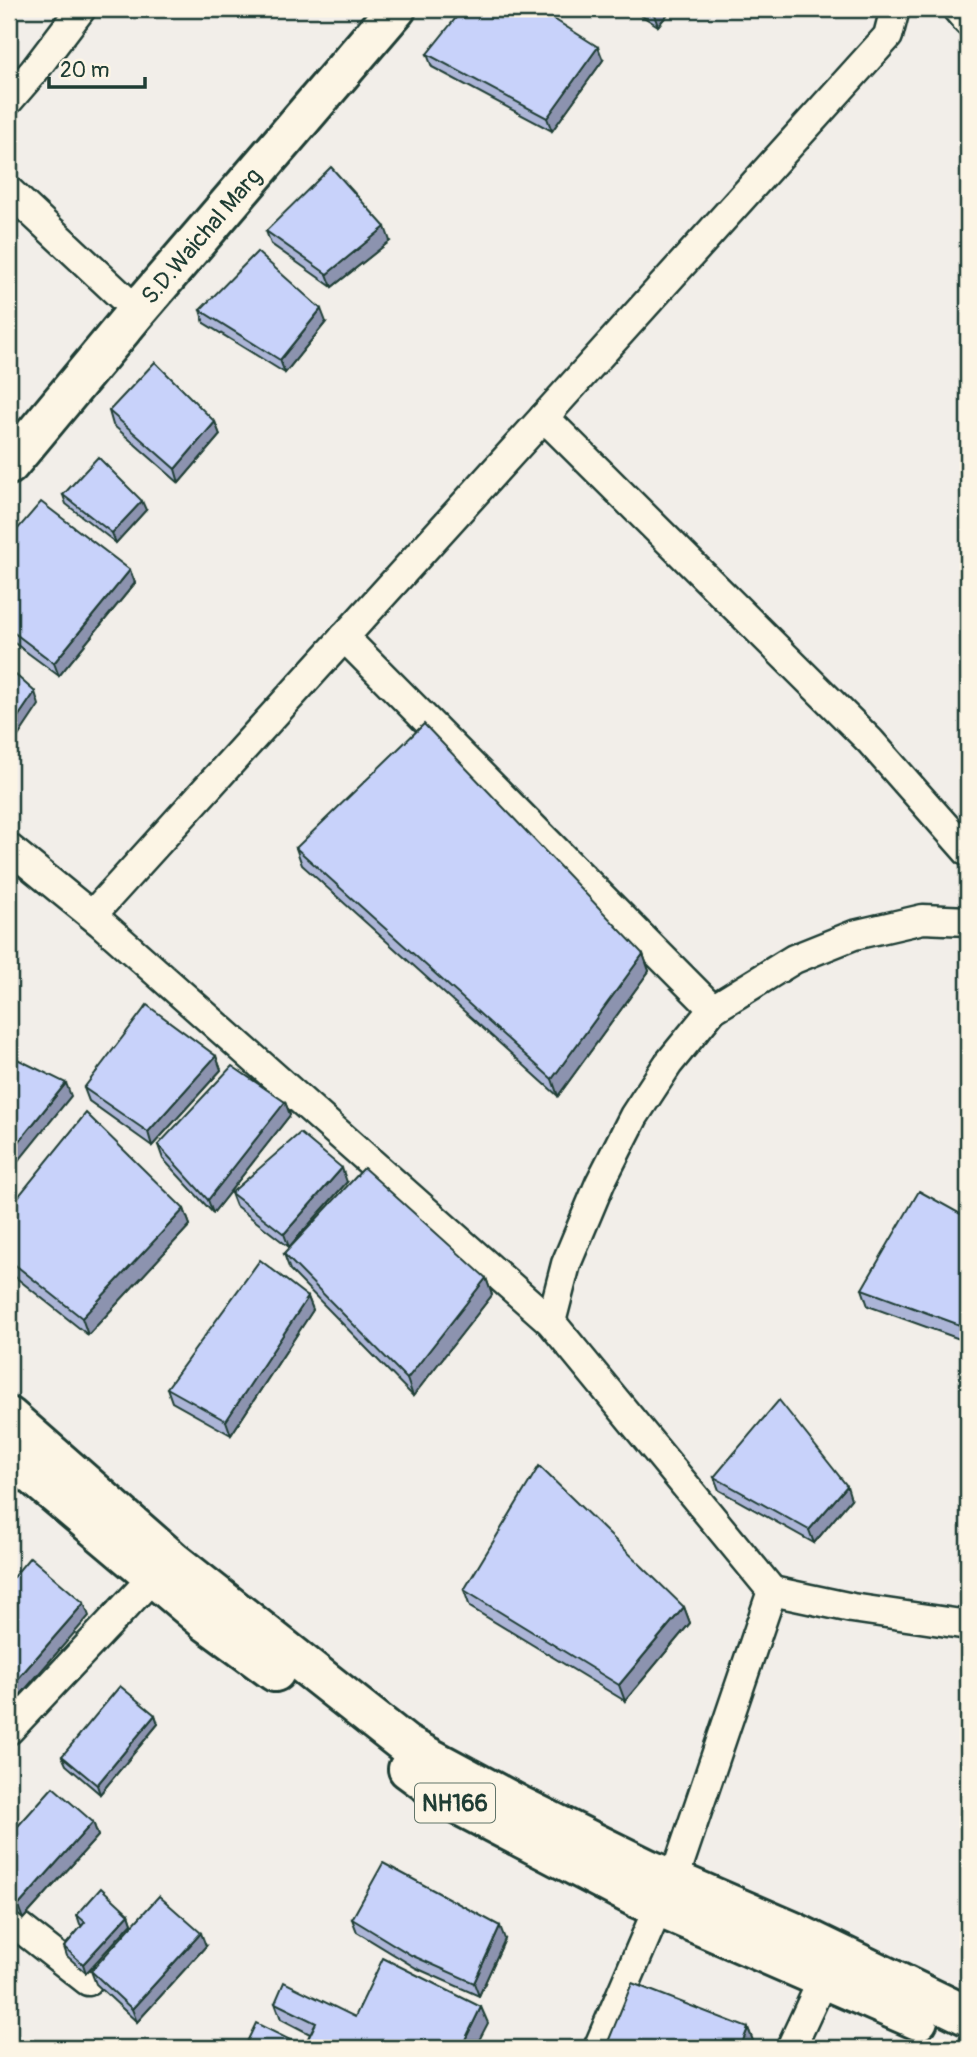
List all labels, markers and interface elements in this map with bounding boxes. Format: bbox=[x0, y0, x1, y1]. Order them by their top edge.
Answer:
scale bar bbox=[49, 46, 145, 90]
text: 20 m bbox=[60, 57, 109, 84]
street label: S.D.Waichal Marg bbox=[135, 162, 268, 310]
road number: NH166 bbox=[415, 1784, 495, 1822]

